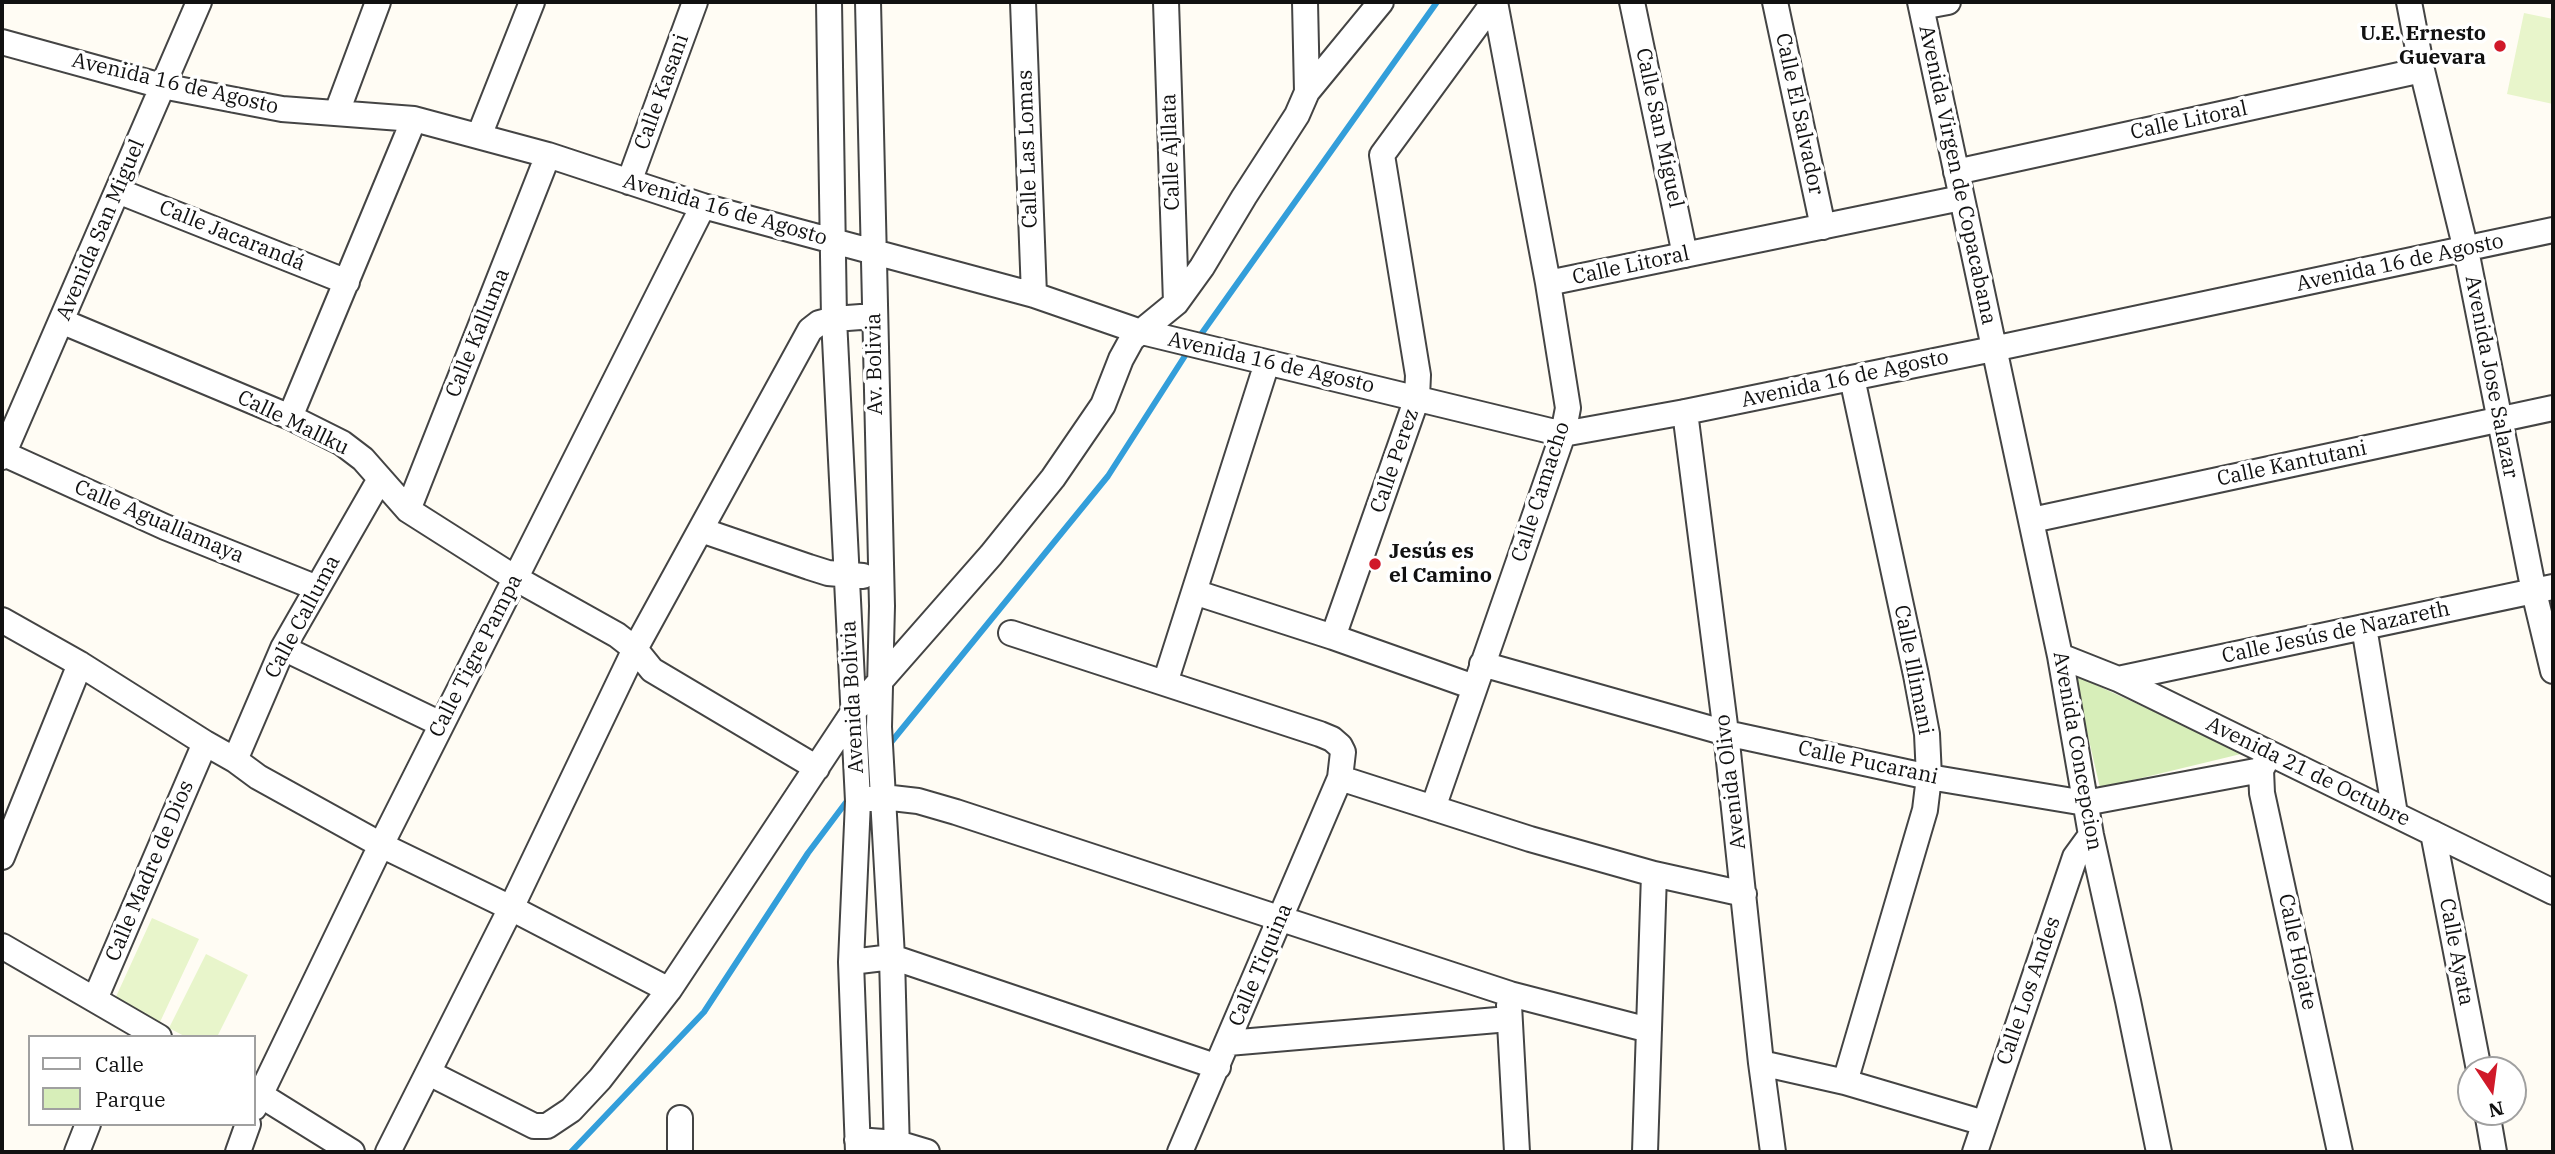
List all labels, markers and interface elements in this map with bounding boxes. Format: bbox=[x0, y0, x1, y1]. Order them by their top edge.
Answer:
place label: U.E. Ernesto Guevara bbox=[2360, 21, 2486, 71]
street label: Avenida Virgen de Copacabana bbox=[1913, 23, 2001, 327]
street label: Calle Kasani bbox=[629, 31, 695, 153]
street label: Calle El Salvador bbox=[1770, 31, 1828, 197]
marker: U.E. Ernesto Guevara bbox=[2492, 38, 2508, 54]
street label: Calle San Miguel bbox=[1630, 46, 1688, 210]
street label: Avenida 16 de Agosto bbox=[69, 48, 281, 120]
street label: Calle Las Lomas bbox=[1013, 69, 1043, 229]
street label: Calle Ajllata bbox=[1156, 93, 1186, 211]
street label: Calle Litoral bbox=[2128, 96, 2250, 146]
street label: Avenida San Miguel bbox=[51, 136, 151, 324]
street label: Avenida 16 de Agosto bbox=[620, 169, 830, 251]
street label: Calle Jacarandá bbox=[155, 195, 309, 277]
street label: Avenida 16 de Agosto bbox=[2294, 229, 2506, 297]
street label: Calle Litoral bbox=[1570, 241, 1692, 291]
street label: Calle Kalluma bbox=[441, 265, 515, 401]
street label: Avenida Jose Salazar bbox=[2459, 274, 2523, 480]
street label: Av. Bolivia bbox=[862, 313, 888, 415]
street label: Avenida 16 de Agosto bbox=[1165, 327, 1377, 399]
street label: Avenida 16 de Agosto bbox=[1739, 345, 1951, 413]
street label: Calle Mallku bbox=[233, 385, 353, 461]
street label: Calle Perez bbox=[1365, 406, 1425, 516]
street label: Calle Camacho bbox=[1506, 419, 1576, 565]
street label: Calle Kantutani bbox=[2215, 436, 2369, 492]
street label: Calle Aguallamaya bbox=[70, 475, 248, 569]
place label: Jesús es el Camino bbox=[1389, 539, 1492, 589]
street label: Calle Calluma bbox=[260, 551, 346, 683]
marker: Jesús es el Camino bbox=[1367, 556, 1383, 572]
street label: Calle Tigre Pampa bbox=[424, 570, 528, 742]
street label: Calle Jesús de Nazareth bbox=[2220, 597, 2452, 669]
street label: Calle Illimani bbox=[1888, 603, 1938, 737]
street label: Avenida Bolivia bbox=[836, 620, 870, 774]
street label: Avenida Concepcion bbox=[2047, 650, 2107, 852]
street label: Avenida 21 de Octubre bbox=[2202, 712, 2414, 832]
street label: Avenida Olivo bbox=[1710, 713, 1752, 851]
street label: Calle Pucarani bbox=[1796, 736, 1940, 790]
street label: Calle Madre de Dios bbox=[100, 777, 200, 965]
street label: Calle Hojate bbox=[2272, 892, 2322, 1012]
street label: Calle Ayata bbox=[2433, 896, 2479, 1008]
street label: Calle Tiquina bbox=[1224, 900, 1298, 1030]
street label: Calle Los Andes bbox=[1992, 914, 2066, 1068]
legend bbox=[28, 1035, 256, 1126]
text: Calle bbox=[95, 1050, 144, 1078]
north arrow bbox=[2457, 1056, 2527, 1126]
text: Parque bbox=[95, 1085, 165, 1113]
text: N bbox=[2486, 1096, 2506, 1123]

